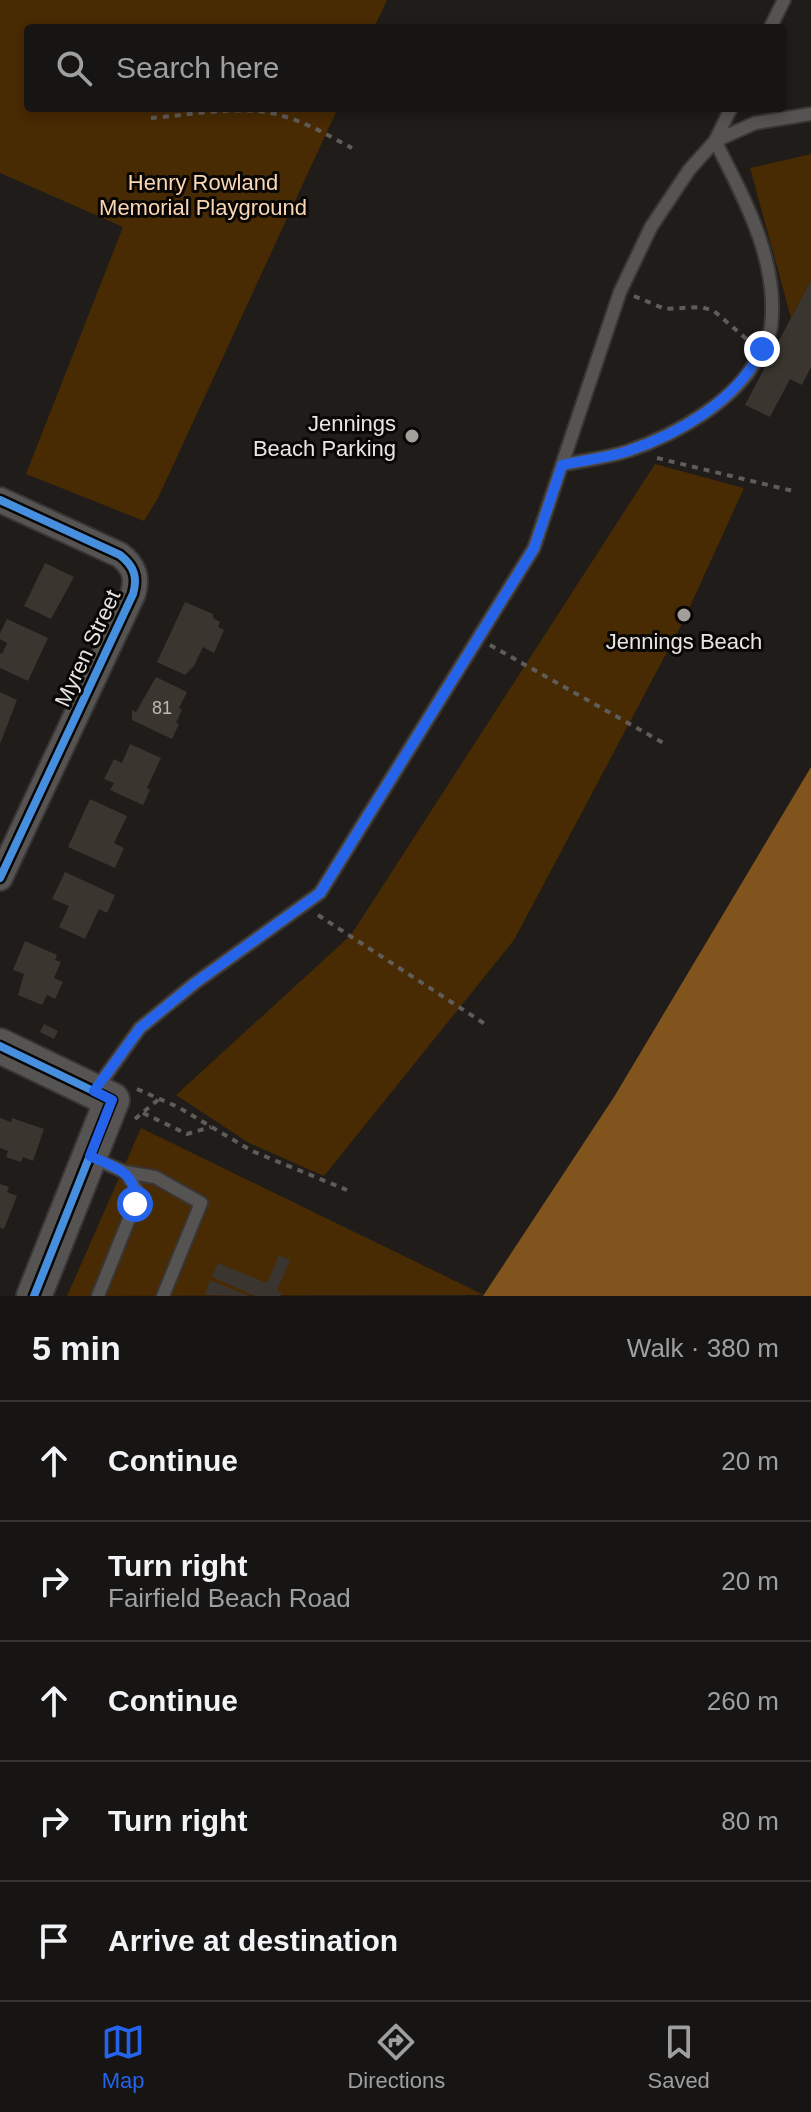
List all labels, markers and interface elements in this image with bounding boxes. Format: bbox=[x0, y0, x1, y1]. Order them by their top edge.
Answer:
search box bbox=[24, 24, 787, 112]
icon: search bbox=[52, 46, 96, 90]
text: Search here bbox=[116, 51, 279, 84]
park label: Henry Rowland Memorial Playground bbox=[99, 170, 307, 220]
route end bbox=[744, 331, 780, 367]
place label: Jennings Beach Parking bbox=[253, 411, 396, 461]
marker: Jennings Beach Parking bbox=[403, 427, 421, 445]
street label: Myren Street bbox=[50, 586, 125, 711]
marker: Jennings Beach bbox=[675, 606, 693, 624]
place label: Jennings Beach bbox=[606, 629, 762, 654]
house number: 81 bbox=[152, 698, 172, 718]
route start bbox=[117, 1186, 153, 1222]
text: 5 min bbox=[32, 1329, 121, 1367]
text: Walk · 380 m bbox=[627, 1333, 779, 1363]
icon: ahead bbox=[32, 1439, 76, 1483]
text: Continue bbox=[108, 1444, 238, 1477]
text: 20 m bbox=[721, 1446, 779, 1476]
text: Turn right bbox=[108, 1549, 247, 1582]
icon: right bbox=[32, 1559, 76, 1603]
text: 20 m bbox=[721, 1566, 779, 1596]
text: Fairfield Beach Road bbox=[108, 1583, 351, 1613]
icon: ahead bbox=[32, 1679, 76, 1723]
text: Continue bbox=[108, 1684, 238, 1717]
text: 260 m bbox=[707, 1686, 779, 1716]
icon: right bbox=[32, 1799, 76, 1843]
text: Turn right bbox=[108, 1804, 247, 1837]
text: 80 m bbox=[721, 1806, 779, 1836]
icon: arrive bbox=[32, 1919, 76, 1963]
text: Arrive at destination bbox=[108, 1924, 398, 1957]
tab: Map bbox=[101, 2020, 145, 2094]
tab: Directions bbox=[347, 2020, 445, 2094]
tab: Saved bbox=[647, 2020, 710, 2094]

